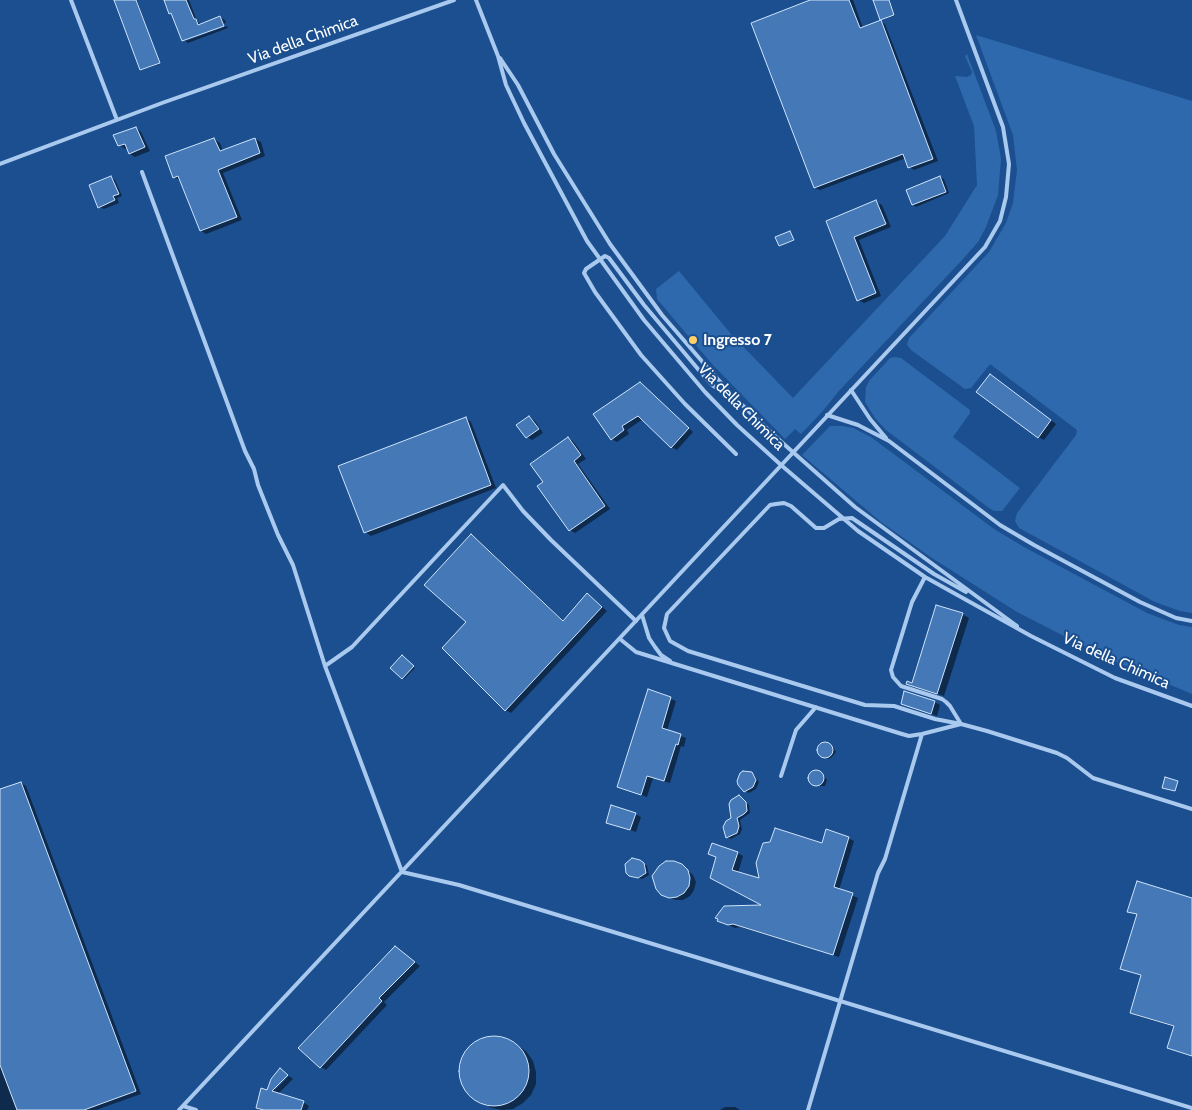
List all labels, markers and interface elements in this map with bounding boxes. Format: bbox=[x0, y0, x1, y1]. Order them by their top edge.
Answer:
street label: Via della Chimica bbox=[246, 11, 360, 69]
place label: Ingresso 7 bbox=[703, 330, 772, 350]
marker: Ingresso 7 bbox=[687, 334, 699, 346]
street label: Via della Chimica bbox=[693, 359, 789, 455]
street label: Via della Chimica bbox=[1059, 629, 1173, 693]

